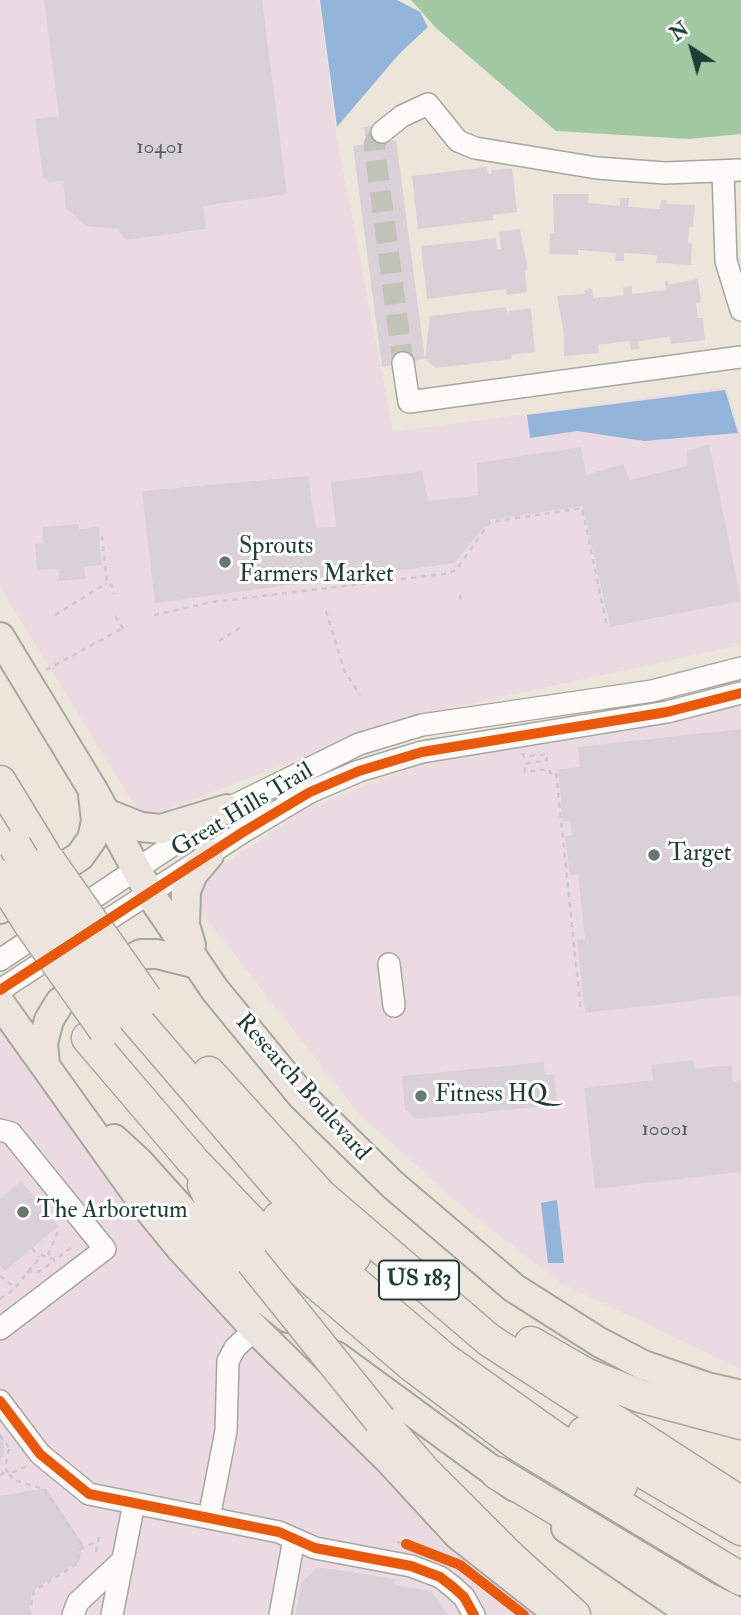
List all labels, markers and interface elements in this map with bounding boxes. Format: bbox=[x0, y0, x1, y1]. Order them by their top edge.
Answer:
north arrow bbox=[657, 14, 727, 84]
text: N bbox=[666, 17, 694, 47]
house number: 10401 bbox=[136, 135, 184, 161]
place label: Sprouts Farmers Market bbox=[239, 534, 394, 590]
marker: Sprouts Farmers Market bbox=[217, 554, 233, 570]
street label: Great Hills Trail bbox=[167, 757, 319, 865]
place label: Target bbox=[668, 841, 731, 869]
marker: Target bbox=[646, 847, 662, 863]
street label: Research Boulevard bbox=[228, 1009, 376, 1167]
place label: Fitness HQ bbox=[435, 1082, 548, 1110]
marker: Fitness HQ bbox=[413, 1088, 429, 1104]
house number: 10001 bbox=[641, 1117, 689, 1143]
place label: The Arboretum bbox=[37, 1198, 188, 1226]
marker: The Arboretum bbox=[15, 1204, 31, 1220]
road number: US 183 bbox=[379, 1260, 459, 1300]

